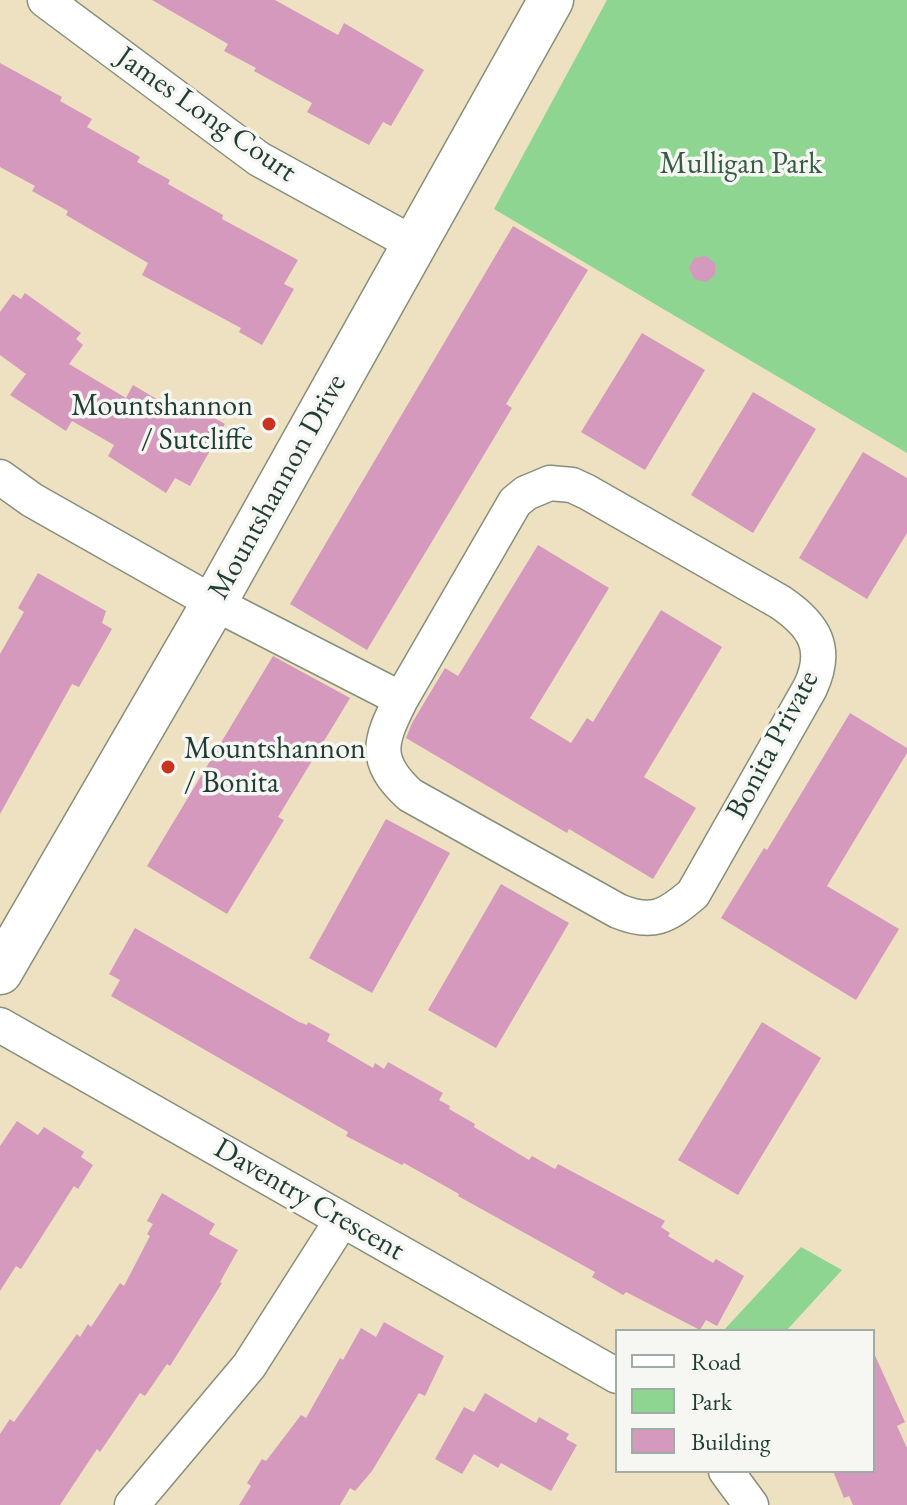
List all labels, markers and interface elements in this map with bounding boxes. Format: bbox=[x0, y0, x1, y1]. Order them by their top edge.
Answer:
street label: James Long Court bbox=[109, 40, 303, 190]
park label: Mulligan Park bbox=[660, 147, 822, 183]
street label: Mountshannon Drive bbox=[201, 368, 355, 606]
place label: Mountshannon / Sutcliffe bbox=[71, 389, 253, 460]
marker: Mountshannon / Sutcliffe bbox=[260, 415, 278, 433]
street label: Bonita Private bbox=[719, 665, 827, 825]
place label: Mountshannon / Bonita bbox=[184, 732, 366, 802]
marker: Mountshannon / Bonita bbox=[159, 758, 177, 776]
street label: Daventry Crescent bbox=[207, 1131, 411, 1269]
legend bbox=[615, 1329, 875, 1473]
text: Road bbox=[691, 1346, 741, 1377]
text: Park bbox=[691, 1386, 732, 1417]
text: Building bbox=[691, 1426, 771, 1457]

